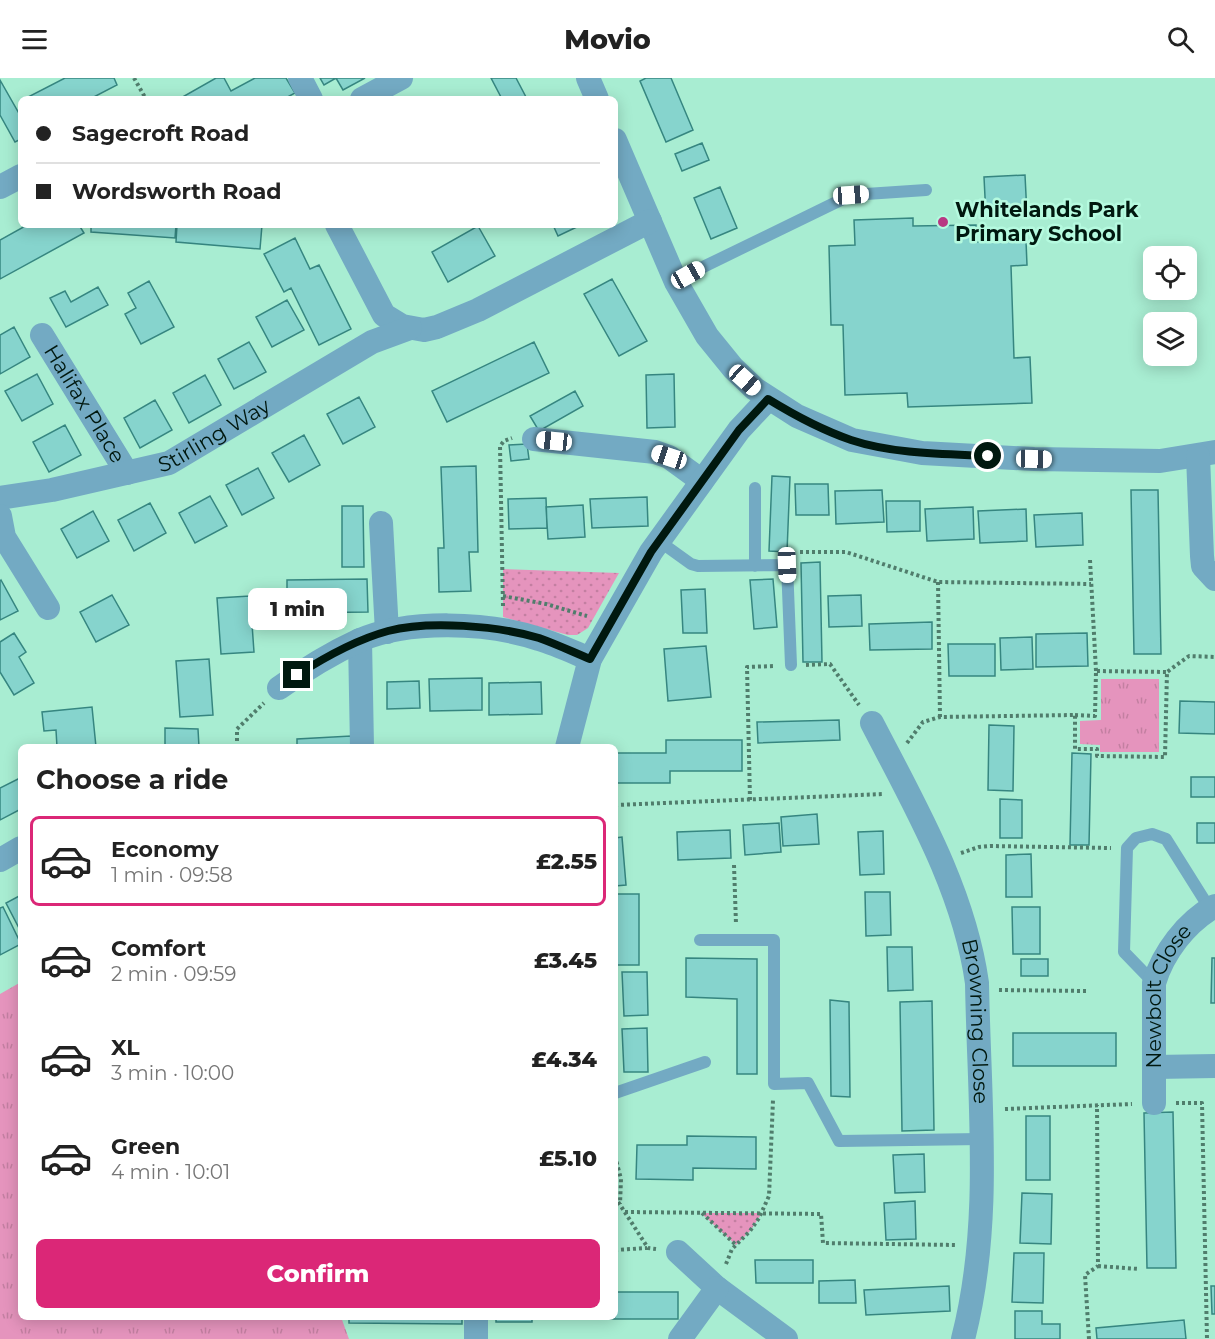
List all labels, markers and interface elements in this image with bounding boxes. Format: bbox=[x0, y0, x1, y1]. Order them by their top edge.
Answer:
icon: menu bbox=[18, 23, 51, 56]
text: Movio bbox=[564, 23, 651, 56]
icon: search bbox=[1164, 23, 1197, 56]
text: Sagecroft Road bbox=[72, 120, 249, 147]
text: Wordsworth Road bbox=[72, 178, 282, 205]
car bbox=[832, 185, 870, 205]
place label: Whitelands Park Primary School bbox=[955, 197, 1139, 246]
marker: Whitelands Park Primary School bbox=[936, 215, 950, 229]
map controls bbox=[1143, 246, 1197, 366]
button: locate bbox=[1143, 246, 1197, 300]
car bbox=[668, 258, 708, 292]
button: layers bbox=[1143, 312, 1197, 366]
street label: Halifax Place bbox=[39, 340, 131, 467]
car bbox=[726, 361, 764, 399]
street label: Stirling Way bbox=[155, 392, 275, 477]
car bbox=[535, 430, 573, 452]
route start bbox=[974, 442, 1001, 469]
car bbox=[649, 443, 689, 471]
car bbox=[1016, 450, 1052, 468]
car bbox=[777, 547, 797, 583]
callout: 1 min bbox=[248, 588, 346, 630]
text: 1 min bbox=[270, 597, 325, 621]
route end bbox=[283, 661, 310, 688]
text: Choose a ride bbox=[36, 763, 228, 796]
icon: car bbox=[39, 834, 93, 888]
text: Economy bbox=[111, 836, 219, 863]
text: £2.55 bbox=[536, 848, 597, 875]
text: 1 min · 09:58 bbox=[111, 863, 233, 887]
street label: Newbolt Close bbox=[1141, 918, 1196, 1069]
icon: car bbox=[39, 933, 93, 987]
text: Comfort bbox=[111, 935, 206, 962]
street label: Browning Close bbox=[957, 936, 994, 1104]
text: £3.45 bbox=[534, 947, 597, 974]
text: 2 min · 09:59 bbox=[111, 962, 236, 986]
icon: car bbox=[39, 1032, 93, 1086]
text: XL bbox=[111, 1034, 140, 1061]
text: £4.34 bbox=[532, 1046, 597, 1073]
text: 3 min · 10:00 bbox=[111, 1061, 234, 1085]
icon: car bbox=[39, 1131, 93, 1185]
text: Green bbox=[111, 1133, 180, 1160]
text: £5.10 bbox=[539, 1145, 597, 1172]
text: 4 min · 10:01 bbox=[111, 1160, 230, 1184]
button: Confirm bbox=[36, 1239, 600, 1308]

